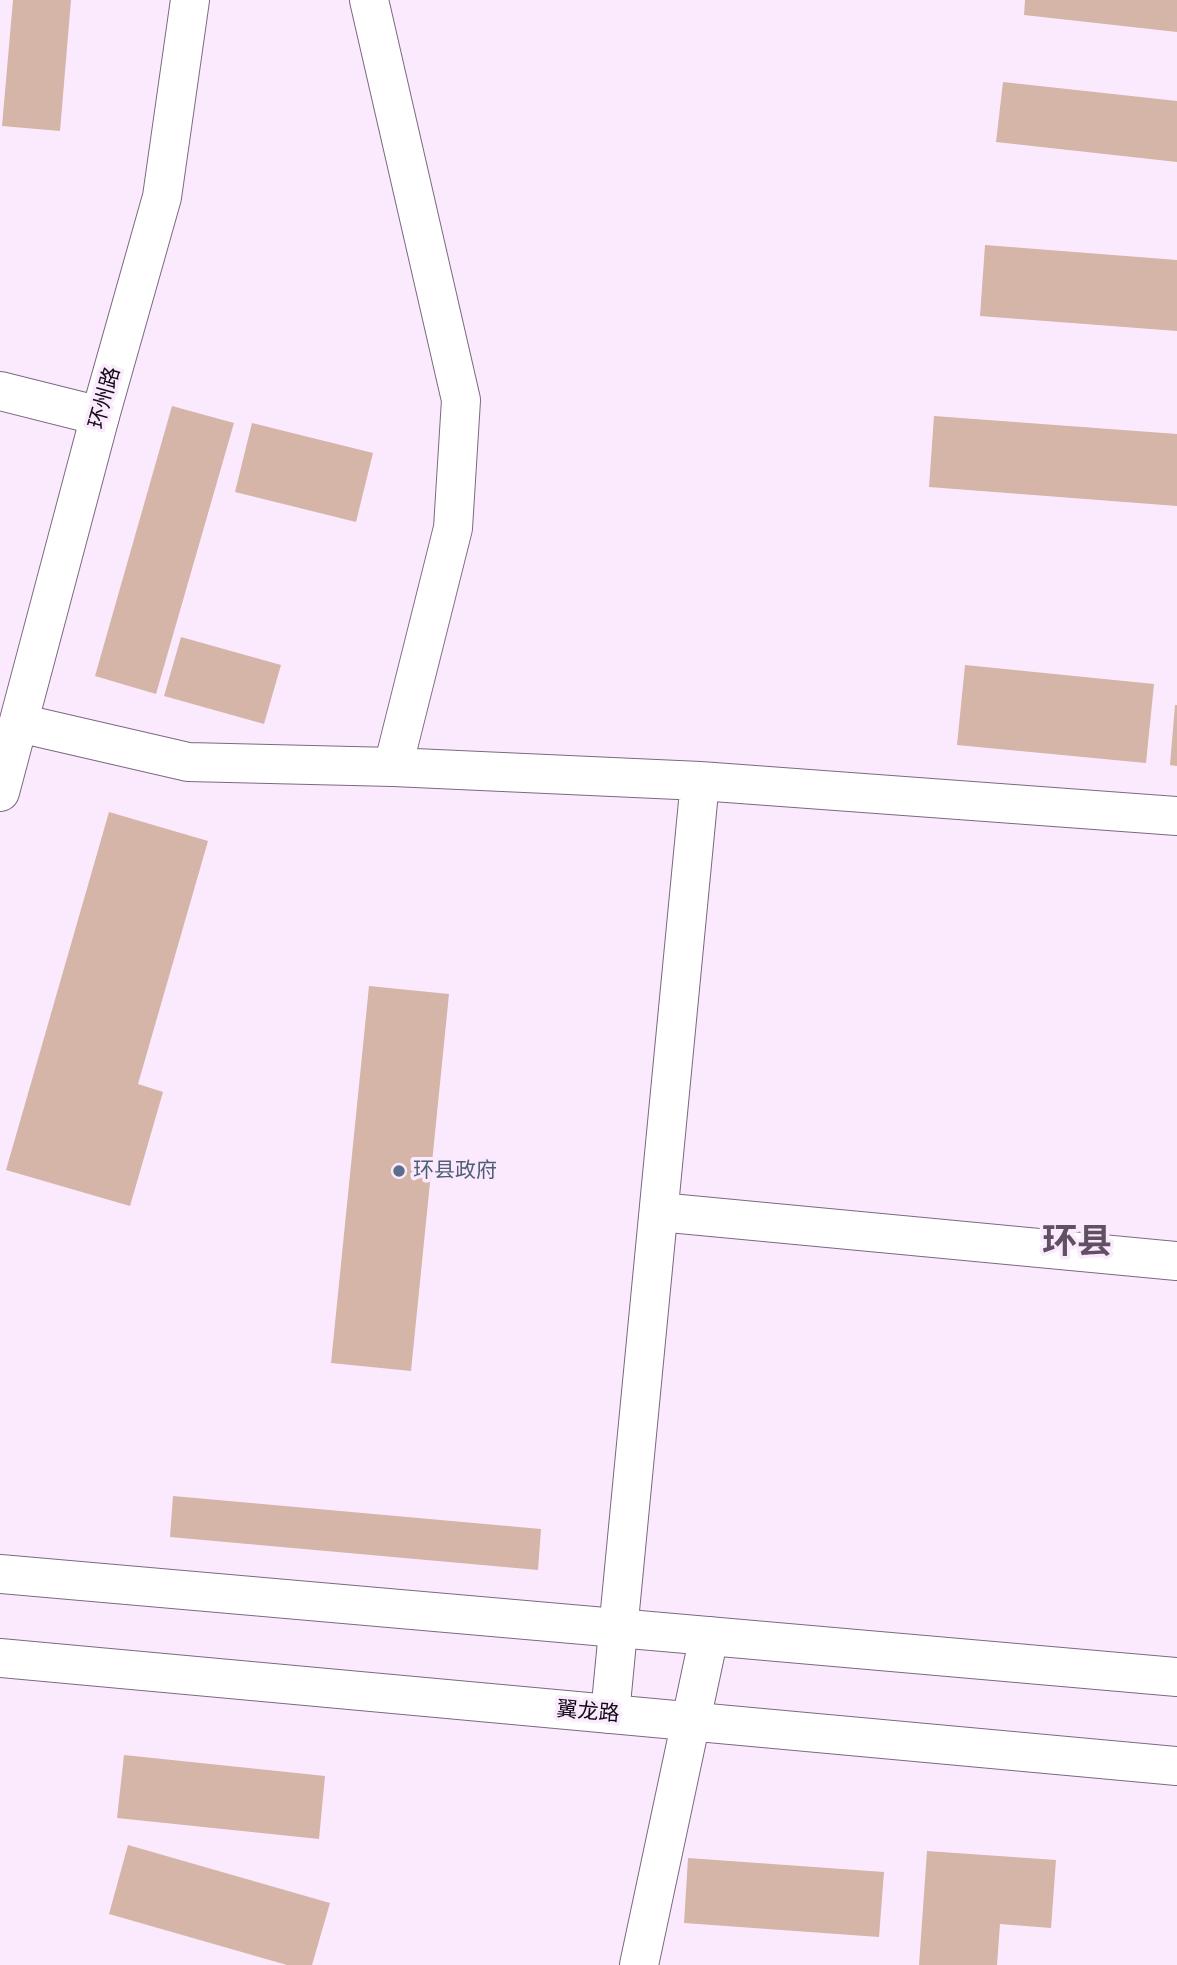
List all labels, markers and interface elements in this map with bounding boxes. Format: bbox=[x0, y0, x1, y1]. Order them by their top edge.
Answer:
street label: 环州路 bbox=[84, 364, 126, 432]
place label: 环县政府 bbox=[413, 1158, 497, 1184]
marker: 环县政府 bbox=[391, 1163, 407, 1179]
district label: 环县 bbox=[1042, 1222, 1112, 1264]
street label: 翼龙路 bbox=[556, 1697, 620, 1727]

